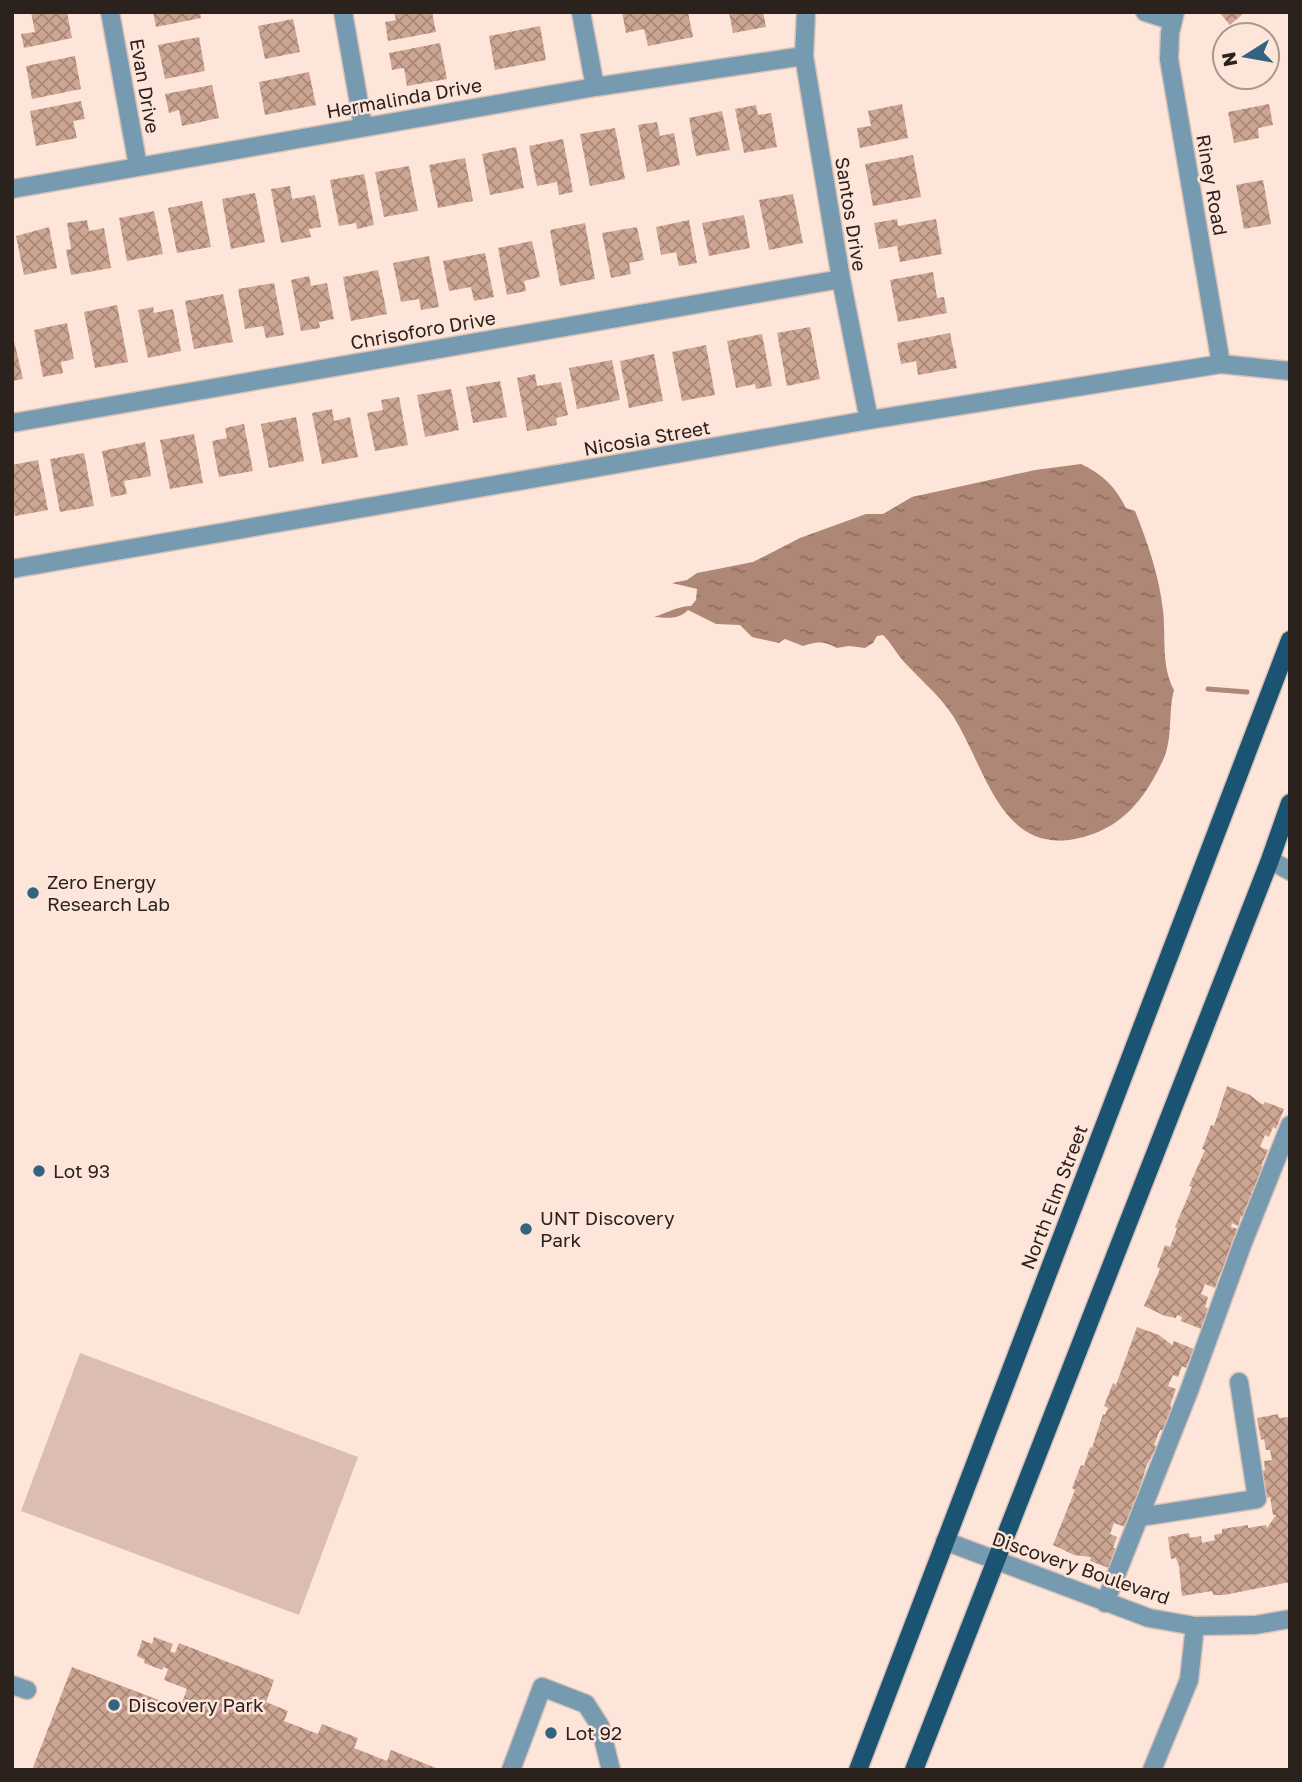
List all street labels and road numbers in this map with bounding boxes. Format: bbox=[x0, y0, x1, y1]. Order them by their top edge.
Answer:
street label: Evan Drive bbox=[126, 37, 165, 135]
street label: Hermalinda Drive bbox=[324, 73, 483, 123]
street label: Riney Road bbox=[1192, 133, 1233, 237]
street label: Santos Drive bbox=[831, 155, 872, 273]
street label: Chrisoforo Drive bbox=[349, 305, 497, 354]
street label: Nicosia Street bbox=[582, 415, 712, 460]
street label: North Elm Street bbox=[1015, 1121, 1092, 1272]
street label: Discovery Boulevard bbox=[989, 1526, 1173, 1609]

